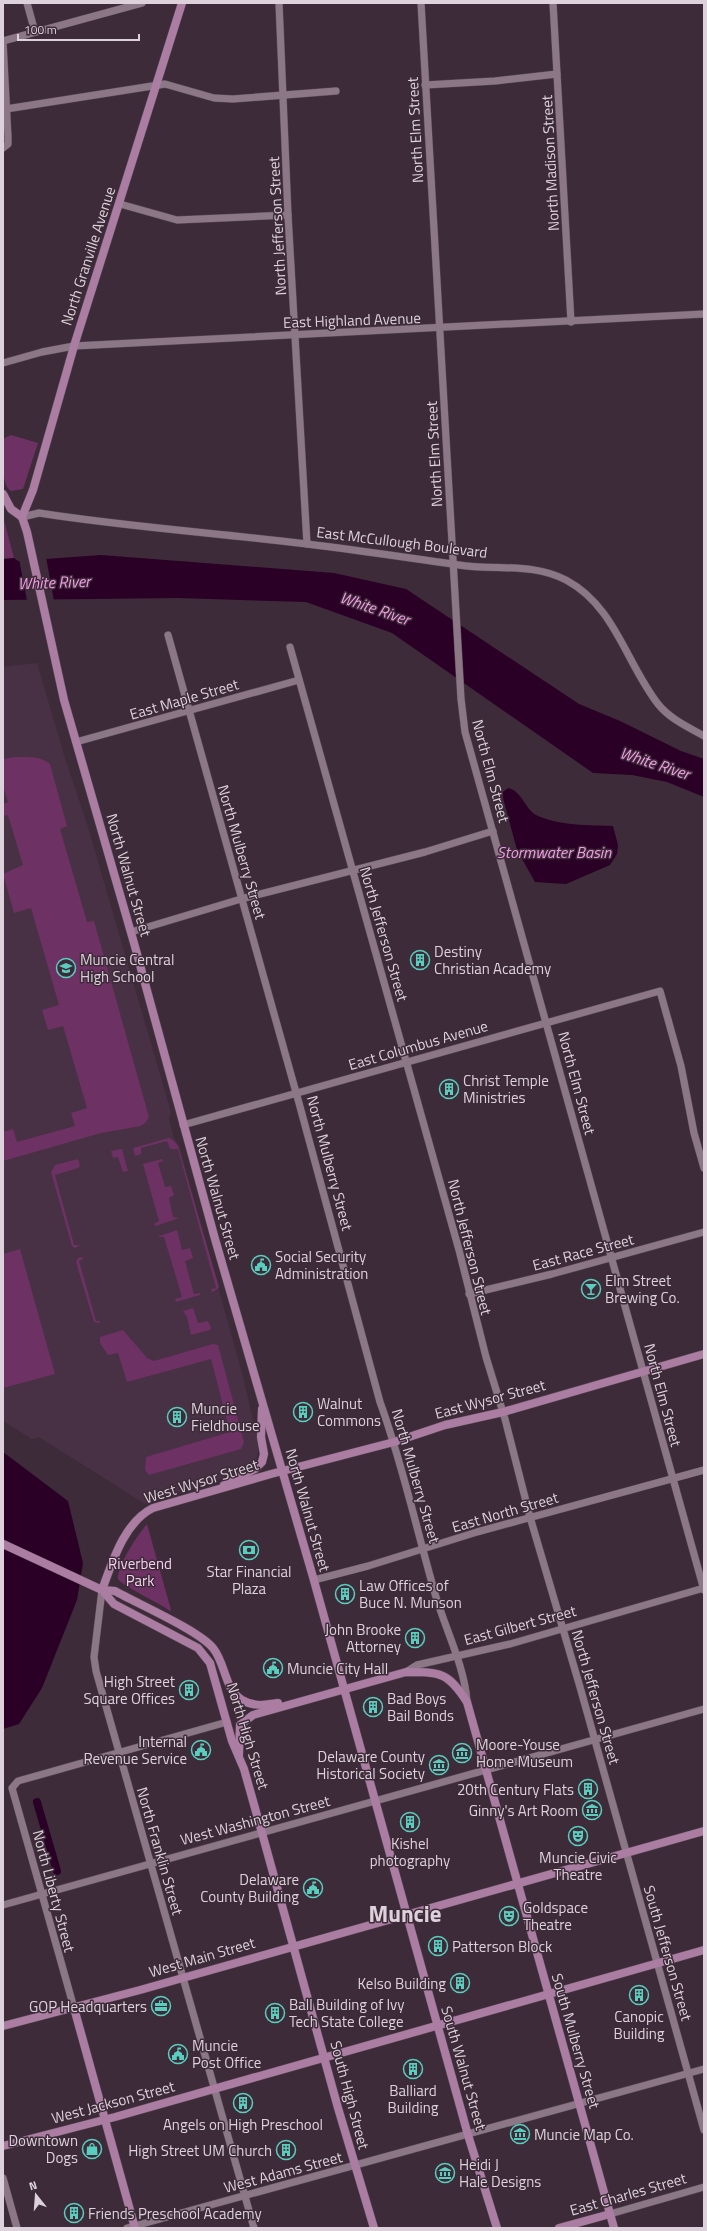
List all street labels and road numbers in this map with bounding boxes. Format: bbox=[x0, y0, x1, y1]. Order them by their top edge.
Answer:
street label: North Elm Street bbox=[401, 76, 429, 184]
street label: North Madison Street bbox=[535, 94, 565, 232]
street label: North Jefferson Street bbox=[262, 155, 292, 296]
street label: North Granville Avenue bbox=[55, 184, 121, 328]
street label: East Highland Avenue bbox=[283, 306, 421, 334]
street label: North Elm Street bbox=[420, 400, 448, 508]
street label: East McCullough Boulevard bbox=[315, 520, 489, 564]
street label: East Maple Street bbox=[127, 672, 242, 726]
street label: North Elm Street bbox=[466, 717, 516, 826]
street label: North Mulberry Street bbox=[212, 782, 272, 923]
street label: North Walnut Street bbox=[100, 811, 158, 940]
street label: North Jefferson Street bbox=[354, 864, 414, 1005]
street label: East Columbus Avenue bbox=[345, 1014, 491, 1076]
street label: North Elm Street bbox=[552, 1029, 602, 1138]
street label: North Mulberry Street bbox=[301, 1093, 359, 1234]
street label: North Walnut Street bbox=[189, 1134, 247, 1263]
street label: North Jefferson Street bbox=[442, 1177, 498, 1318]
street label: East Race Street bbox=[530, 1227, 637, 1277]
street label: North Elm Street bbox=[638, 1341, 688, 1450]
street label: East Wysor Street bbox=[432, 1373, 549, 1425]
street label: North Mulberry Street bbox=[386, 1406, 446, 1547]
street label: North Walnut Street bbox=[279, 1446, 337, 1575]
street label: West Wysor Street bbox=[141, 1452, 262, 1509]
street label: East North Street bbox=[449, 1486, 562, 1538]
street label: East Gilbert Street bbox=[461, 1599, 579, 1651]
street label: North Jefferson Street bbox=[566, 1627, 626, 1768]
street label: North High Street bbox=[221, 1680, 275, 1793]
street label: North Franklin Street bbox=[131, 1784, 189, 1918]
street label: West Washington Street bbox=[178, 1789, 333, 1851]
street label: North Liberty Street bbox=[27, 1827, 82, 1955]
street label: South Jefferson Street bbox=[638, 1883, 699, 2024]
street label: West Main Street bbox=[146, 1931, 259, 1983]
street label: South Mulberry Street bbox=[546, 1971, 607, 2112]
street label: South Walnut Street bbox=[435, 2003, 493, 2133]
street label: South High Street bbox=[324, 2038, 376, 2153]
street label: West Jackson Street bbox=[49, 2074, 178, 2129]
street label: West Adams Street bbox=[221, 2145, 346, 2199]
street label: East Charles Street bbox=[567, 2166, 690, 2222]

